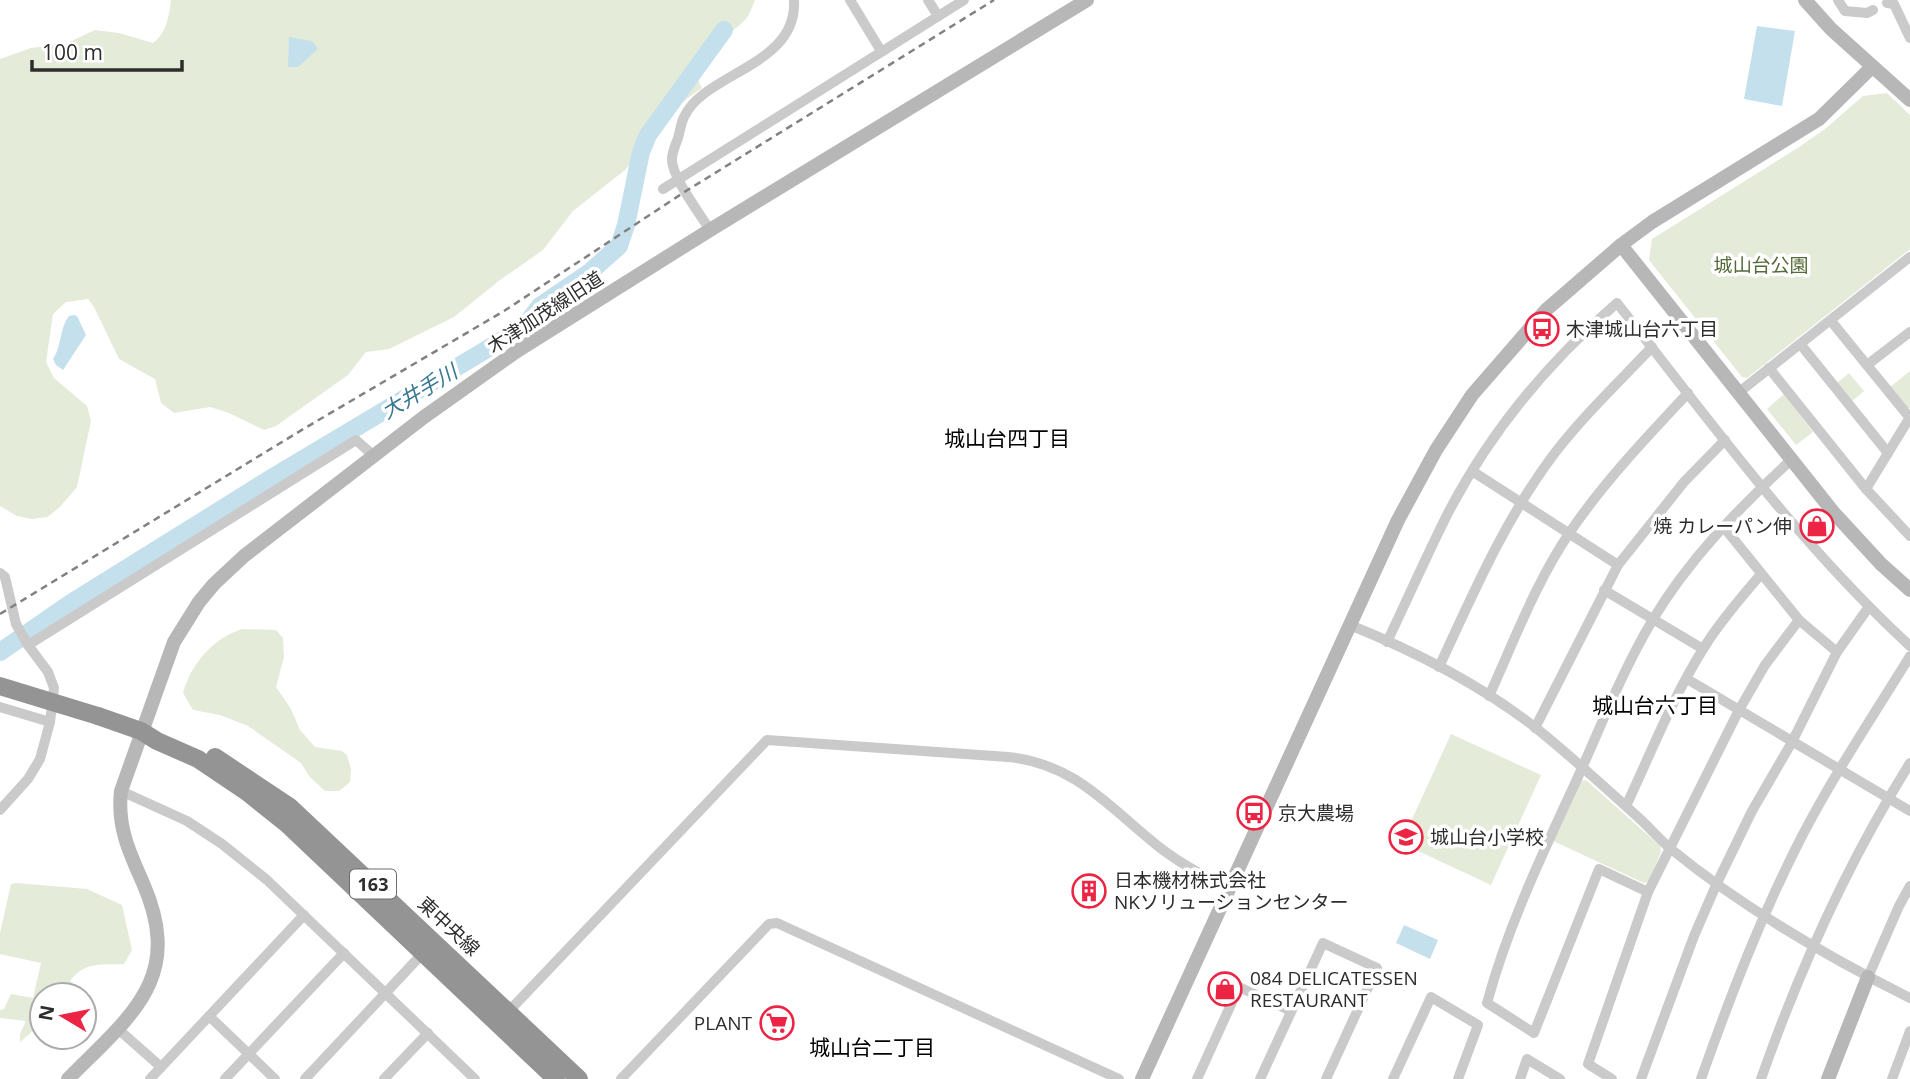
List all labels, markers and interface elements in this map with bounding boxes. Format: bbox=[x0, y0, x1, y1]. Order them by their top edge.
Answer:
scale bar bbox=[32, 28, 182, 72]
text: 100 m bbox=[42, 38, 103, 66]
park label: 城山台公園 bbox=[1713, 252, 1809, 278]
street label: 木津加茂線旧道 bbox=[482, 265, 608, 359]
bus stop icon: 木津城山台六丁目 bbox=[1523, 310, 1561, 348]
place label: 木津城山台六丁目 bbox=[1566, 316, 1718, 342]
water label: 大井手川 bbox=[376, 356, 464, 425]
district label: 城山台四丁目 bbox=[944, 424, 1070, 452]
shop icon: 焼 カレーパン伸 bbox=[1798, 507, 1836, 545]
place label: 焼 カレーパン伸 bbox=[1653, 513, 1792, 539]
district label: 城山台六丁目 bbox=[1592, 691, 1718, 719]
bus stop icon: 京大農場 bbox=[1235, 794, 1273, 832]
place label: 京大農場 bbox=[1278, 800, 1354, 826]
school or university icon: 城山台小学校 bbox=[1387, 818, 1425, 856]
place label: 城山台小学校 bbox=[1430, 824, 1544, 850]
place label: 日本機材株式会社 NKソリューションセンター bbox=[1114, 867, 1349, 915]
road number: 163 bbox=[350, 870, 396, 898]
building icon: 日本機材株式会社 NKソリューションセンター bbox=[1070, 872, 1108, 910]
street label: 東中央線 bbox=[412, 891, 486, 961]
place label: 084 DELICATESSEN RESTAURANT bbox=[1250, 965, 1418, 1013]
shop icon: 084 DELICATESSEN RESTAURANT bbox=[1206, 970, 1244, 1008]
north arrow bbox=[28, 981, 98, 1051]
text: N bbox=[32, 1003, 60, 1023]
supermarket icon: PLANT bbox=[758, 1004, 796, 1042]
place label: PLANT bbox=[694, 1010, 753, 1036]
district label: 城山台二丁目 bbox=[809, 1033, 935, 1061]

